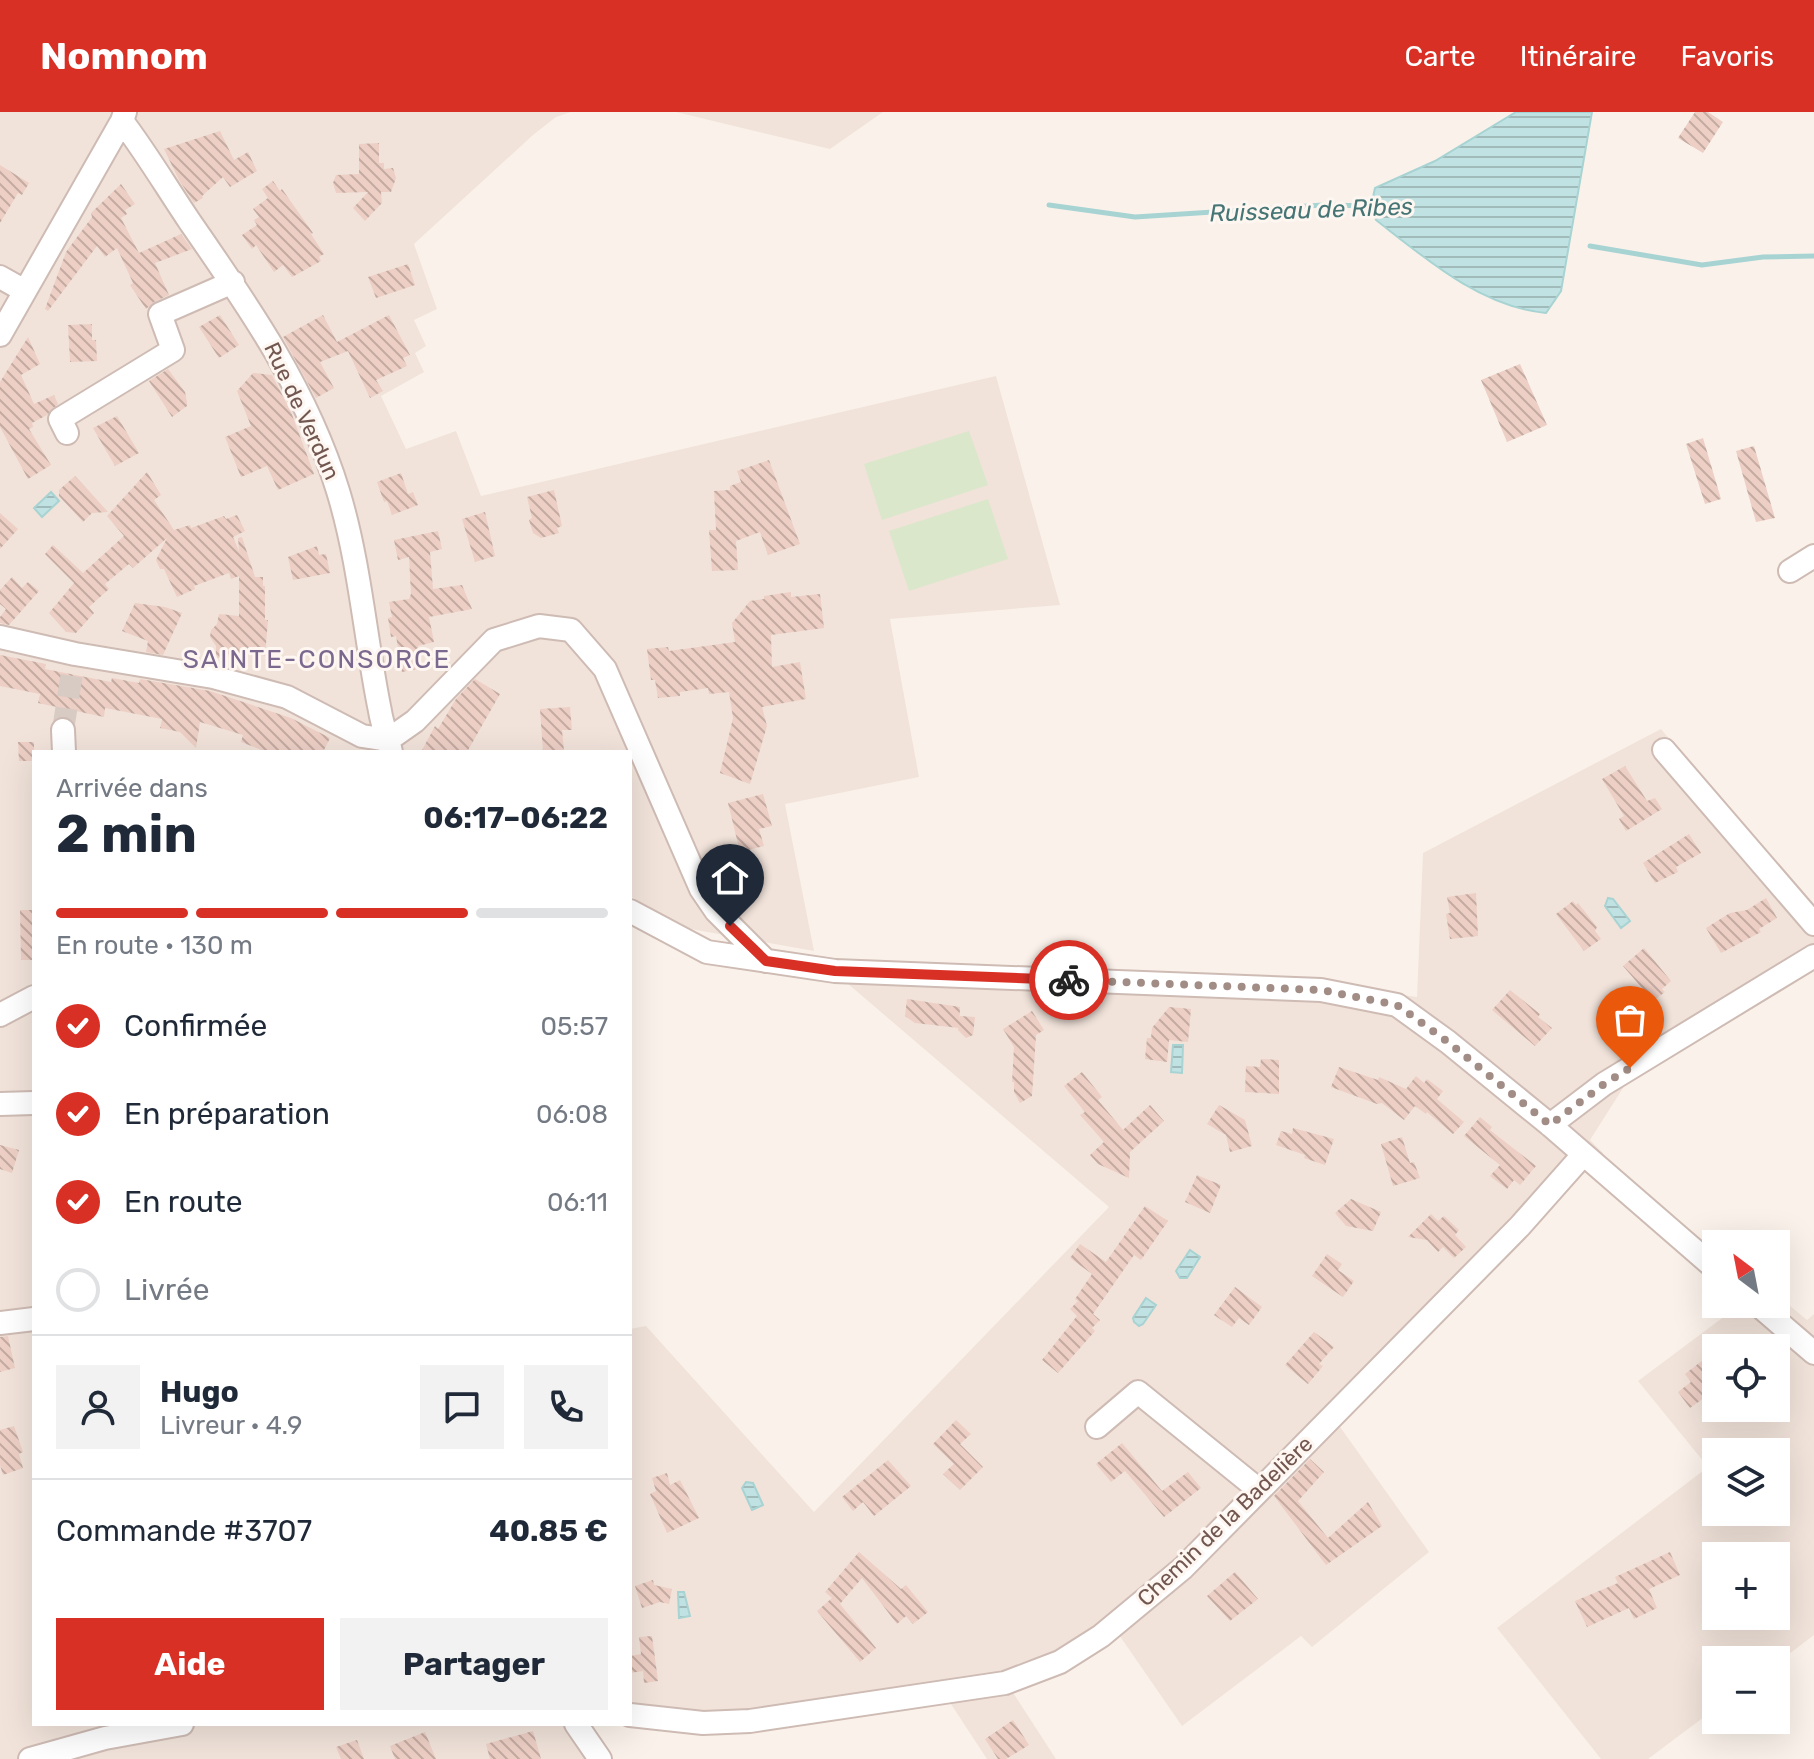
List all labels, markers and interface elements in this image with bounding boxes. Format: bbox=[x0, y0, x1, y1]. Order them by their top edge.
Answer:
text: Nomnom bbox=[40, 33, 208, 79]
text: Carte bbox=[1404, 40, 1476, 73]
text: Itinéraire bbox=[1520, 40, 1637, 73]
text: Favoris bbox=[1681, 40, 1774, 73]
water label: Ruisseau de Ribes bbox=[1209, 192, 1413, 228]
street label: Rue de Verdun bbox=[258, 338, 346, 484]
district label: SAINTE-CONSORCE bbox=[183, 644, 451, 675]
text: Arrivée dans bbox=[56, 773, 208, 804]
text: 06:17–06:22 bbox=[423, 800, 608, 836]
text: 2 min bbox=[56, 803, 197, 865]
pin bbox=[696, 844, 764, 926]
icon: home bbox=[708, 856, 752, 900]
text: En route · 130 m bbox=[56, 930, 253, 961]
courier bbox=[1029, 940, 1109, 1020]
icon: bike bbox=[1047, 958, 1091, 1002]
pin bbox=[1596, 986, 1664, 1068]
icon: bag bbox=[1608, 998, 1652, 1042]
icon: check bbox=[56, 1004, 100, 1048]
text: Confirmée bbox=[124, 1008, 267, 1044]
text: 05:57 bbox=[541, 1011, 608, 1042]
icon: check bbox=[56, 1092, 100, 1136]
text: En préparation bbox=[124, 1096, 330, 1132]
text: 06:08 bbox=[536, 1099, 608, 1130]
icon: check bbox=[56, 1180, 100, 1224]
text: En route bbox=[124, 1184, 243, 1220]
text: 06:11 bbox=[547, 1187, 608, 1218]
north arrow bbox=[1702, 1230, 1790, 1318]
map controls bbox=[1702, 1230, 1790, 1734]
text: Livrée bbox=[124, 1272, 209, 1308]
button: locate bbox=[1702, 1334, 1790, 1422]
button: person bbox=[56, 1365, 140, 1449]
button: chat bbox=[420, 1365, 504, 1449]
button: phone bbox=[524, 1365, 608, 1449]
text: Hugo bbox=[160, 1374, 239, 1410]
text: Livreur · 4.9 bbox=[160, 1410, 302, 1441]
street label: Chemin de la Badelière bbox=[1132, 1430, 1318, 1612]
button: layers bbox=[1702, 1438, 1790, 1526]
text: Commande #3707 bbox=[56, 1513, 312, 1549]
text: 40.85 € bbox=[489, 1513, 608, 1549]
button: + bbox=[1702, 1542, 1790, 1630]
button: Aide bbox=[56, 1618, 324, 1710]
button: Partager bbox=[340, 1618, 608, 1710]
button: − bbox=[1702, 1646, 1790, 1734]

